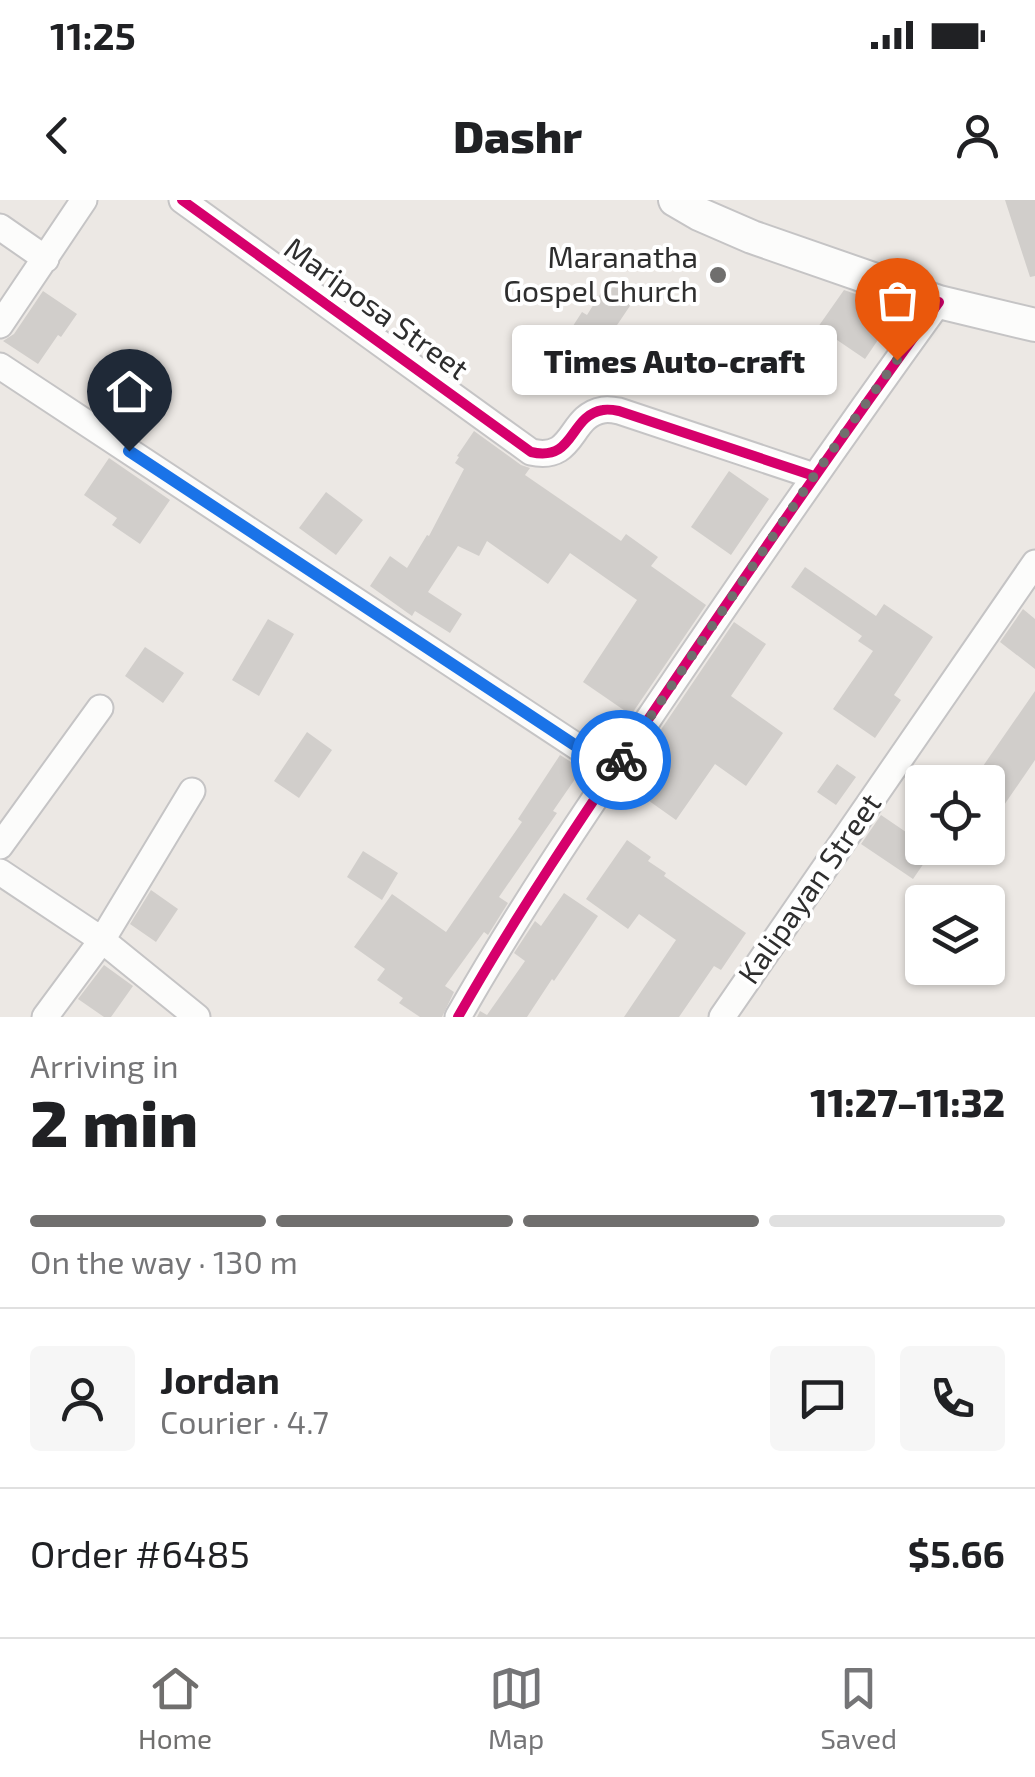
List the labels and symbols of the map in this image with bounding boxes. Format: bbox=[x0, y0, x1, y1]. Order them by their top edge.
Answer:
street label: Mariposa Street bbox=[278, 229, 476, 386]
place label: Maranatha Gospel Church bbox=[503, 238, 698, 308]
pin bbox=[855, 258, 940, 361]
marker: Maranatha Gospel Church bbox=[707, 264, 729, 286]
callout: Times Auto-craft bbox=[512, 325, 837, 395]
pin bbox=[87, 349, 172, 452]
courier bbox=[571, 710, 671, 810]
street label: Kalipayan Street bbox=[729, 786, 887, 990]

